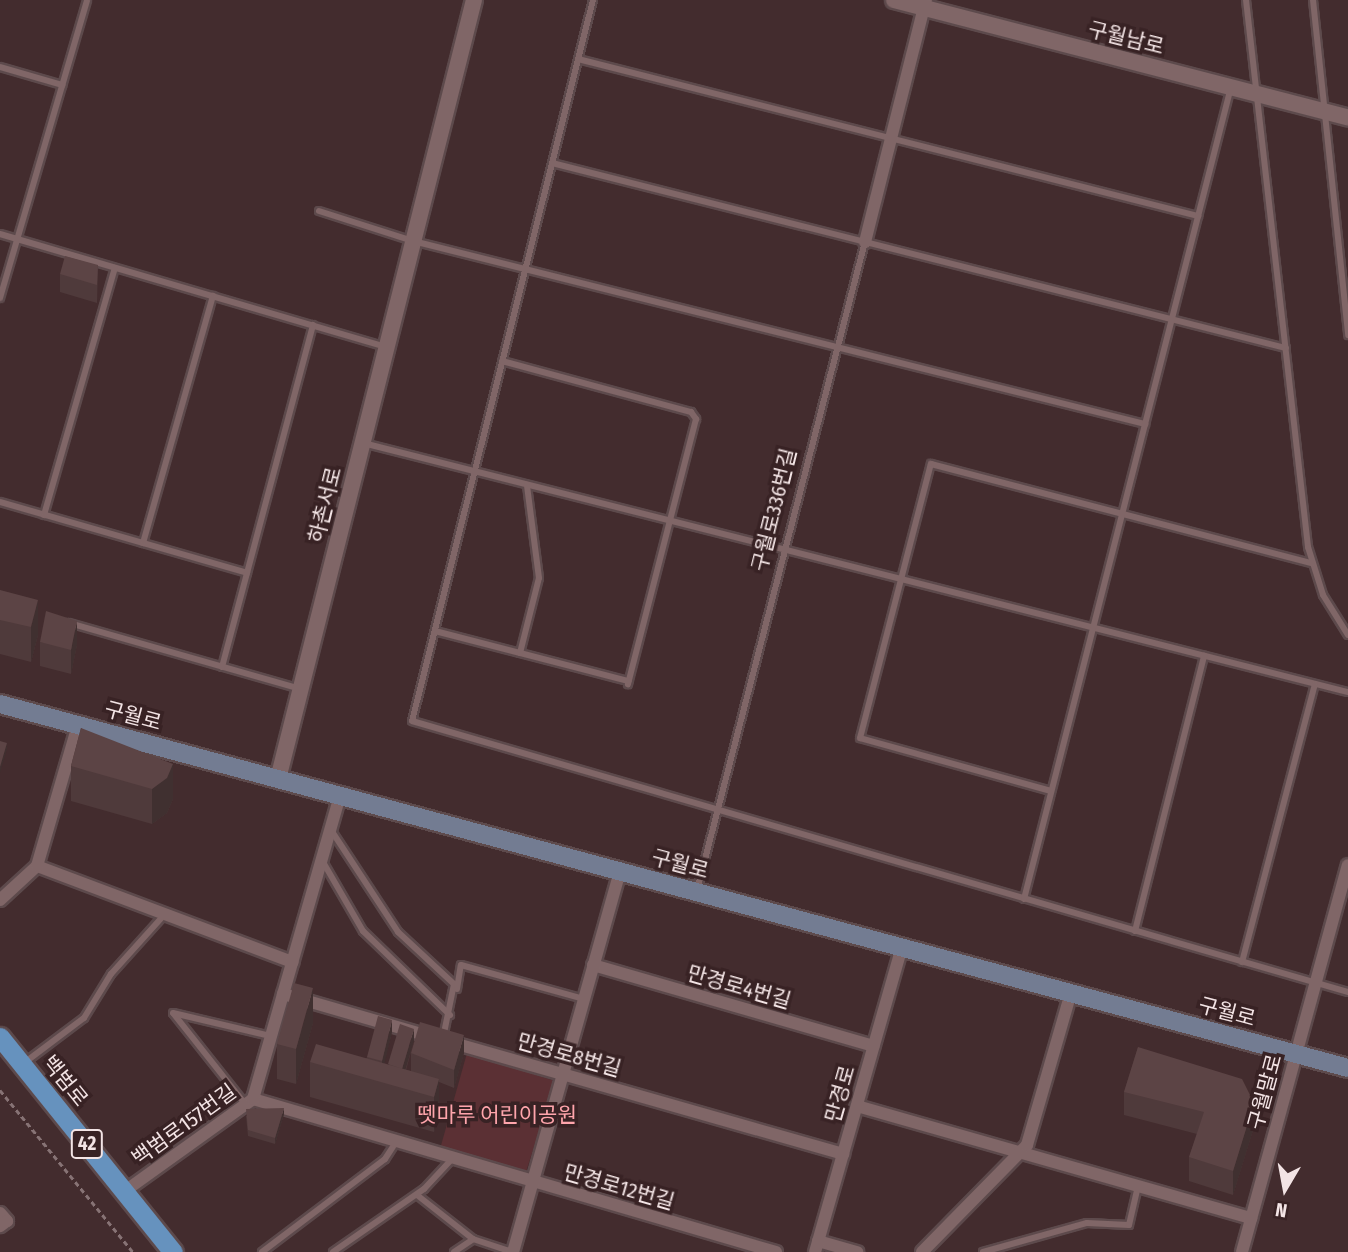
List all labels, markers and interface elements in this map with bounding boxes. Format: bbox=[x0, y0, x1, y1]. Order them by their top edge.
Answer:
street label: 구월남로 bbox=[1085, 16, 1167, 60]
street label: 구월로336번길 bbox=[747, 446, 801, 574]
street label: 하촌서로 bbox=[303, 464, 347, 546]
street label: 구월로 bbox=[102, 696, 164, 736]
street label: 구월로 bbox=[649, 844, 711, 884]
street label: 만경로4번길 bbox=[684, 960, 794, 1014]
street label: 구월로 bbox=[1196, 992, 1258, 1032]
street label: 만경로8번길 bbox=[514, 1028, 624, 1082]
street label: 백범로 bbox=[37, 1051, 93, 1111]
street label: 구월말로 bbox=[1243, 1051, 1287, 1133]
street label: 만경로 bbox=[820, 1063, 860, 1125]
street label: 백범로157번길 bbox=[127, 1079, 241, 1171]
park label: 뗏마루 어린이공원 bbox=[417, 1102, 577, 1128]
road number: 42 bbox=[70, 1128, 104, 1160]
north arrow bbox=[1250, 1154, 1320, 1224]
street label: 만경로12번길 bbox=[561, 1159, 677, 1215]
text: N bbox=[1274, 1198, 1289, 1222]

